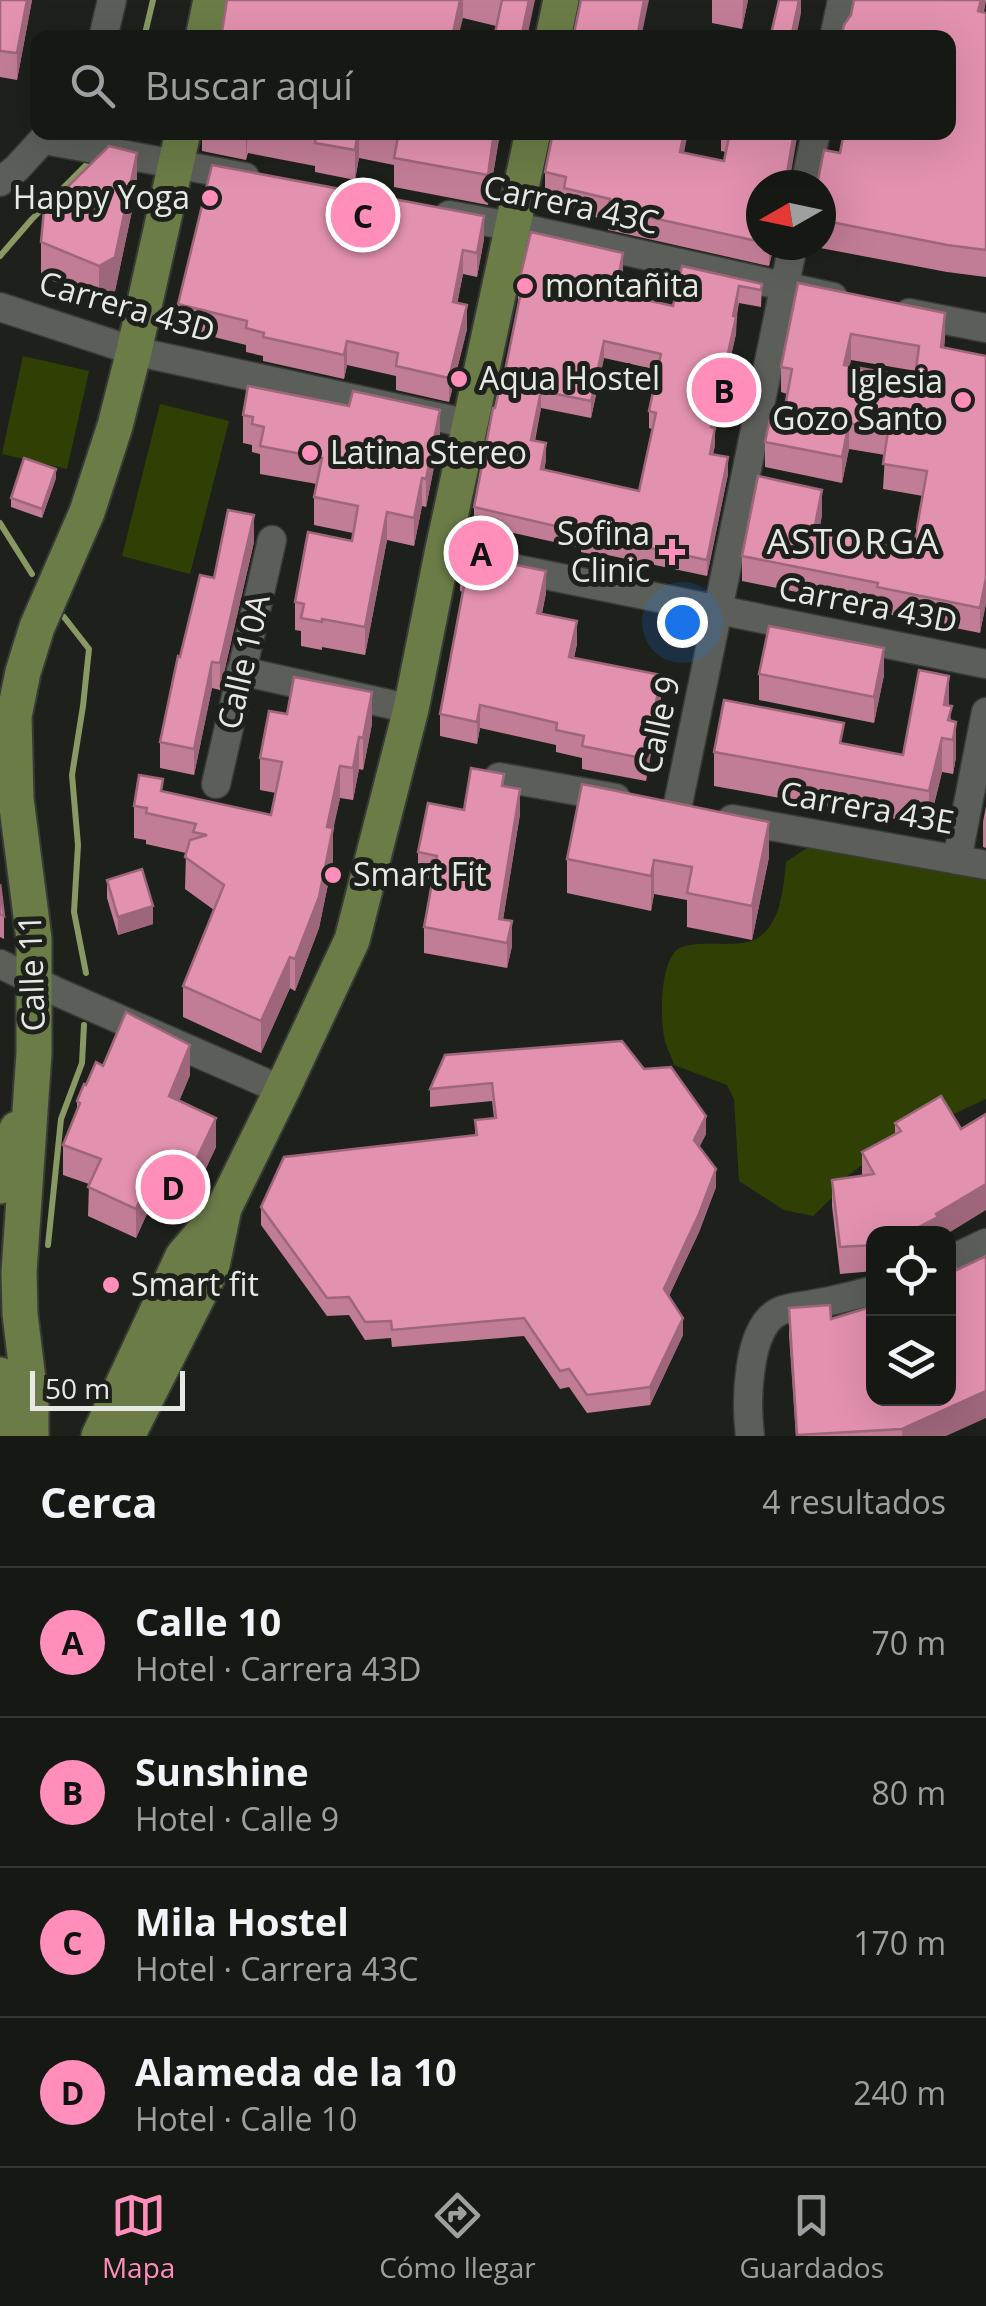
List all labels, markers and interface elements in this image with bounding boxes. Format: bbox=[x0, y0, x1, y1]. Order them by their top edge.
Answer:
search box bbox=[30, 30, 956, 140]
icon: search bbox=[65, 58, 120, 113]
text: Buscar aquí bbox=[145, 59, 353, 111]
street label: Carrera 43C bbox=[480, 164, 663, 243]
north arrow bbox=[746, 170, 836, 260]
place label: Happy Yoga bbox=[13, 175, 190, 218]
pin: C bbox=[330, 178, 396, 252]
marker: Happy Yoga bbox=[199, 187, 221, 209]
street label: Carrera 43D bbox=[34, 260, 220, 351]
place label: montañita bbox=[545, 263, 700, 306]
marker: montañita bbox=[514, 275, 536, 297]
pin: B bbox=[692, 352, 756, 428]
place label: Aqua Hostel bbox=[479, 356, 660, 399]
place label: Iglesia Gozo Santo bbox=[772, 359, 943, 439]
marker: Aqua Hostel bbox=[448, 368, 470, 390]
marker: Iglesia Gozo Santo bbox=[952, 389, 974, 411]
place label: Latina Stereo bbox=[330, 430, 527, 473]
marker: Latina Stereo bbox=[299, 442, 321, 464]
place label: Sofina Clinic bbox=[557, 511, 650, 591]
pin: A bbox=[448, 516, 514, 590]
district label: ASTORGA bbox=[767, 517, 941, 564]
marker: Sofina Clinic bbox=[659, 539, 685, 565]
street label: Carrera 43D bbox=[775, 565, 961, 642]
street label: Calle 10A bbox=[206, 589, 279, 733]
your location bbox=[657, 597, 708, 648]
street label: Calle 9 bbox=[626, 672, 689, 777]
street label: Carrera 43E bbox=[777, 770, 957, 843]
place label: Smart Fit bbox=[353, 852, 487, 895]
marker: Smart Fit bbox=[322, 864, 344, 886]
street label: Calle 11 bbox=[7, 914, 54, 1032]
pin: D bbox=[140, 1150, 206, 1224]
map controls bbox=[866, 1226, 956, 1406]
button: locate bbox=[866, 1226, 956, 1316]
place label: Smart fit bbox=[131, 1262, 259, 1305]
marker: Smart fit bbox=[100, 1274, 122, 1296]
button: layers bbox=[866, 1316, 956, 1406]
scale bar bbox=[30, 1366, 185, 1410]
text: 50 m bbox=[45, 1369, 110, 1407]
text: Cerca bbox=[40, 1473, 158, 1530]
text: 4 resultados bbox=[762, 1480, 946, 1523]
text: Calle 10 bbox=[135, 1595, 281, 1647]
text: A bbox=[61, 1621, 84, 1664]
text: 70 m bbox=[871, 1621, 946, 1664]
text: Hotel · Carrera 43D bbox=[135, 1647, 421, 1690]
text: Sunshine bbox=[135, 1745, 309, 1797]
text: B bbox=[62, 1771, 83, 1814]
text: 80 m bbox=[871, 1771, 946, 1814]
text: Hotel · Calle 9 bbox=[135, 1797, 339, 1840]
text: Mila Hostel bbox=[135, 1895, 349, 1947]
text: C bbox=[62, 1921, 83, 1964]
text: 170 m bbox=[853, 1921, 946, 1964]
text: Hotel · Carrera 43C bbox=[135, 1947, 418, 1990]
text: Alameda de la 10 bbox=[135, 2045, 457, 2097]
text: D bbox=[61, 2071, 84, 2114]
text: 240 m bbox=[853, 2071, 946, 2114]
text: Hotel · Calle 10 bbox=[135, 2097, 357, 2140]
tab: Mapa bbox=[102, 2188, 175, 2286]
tab: Cómo llegar bbox=[379, 2188, 536, 2286]
tab: Guardados bbox=[740, 2188, 884, 2286]

